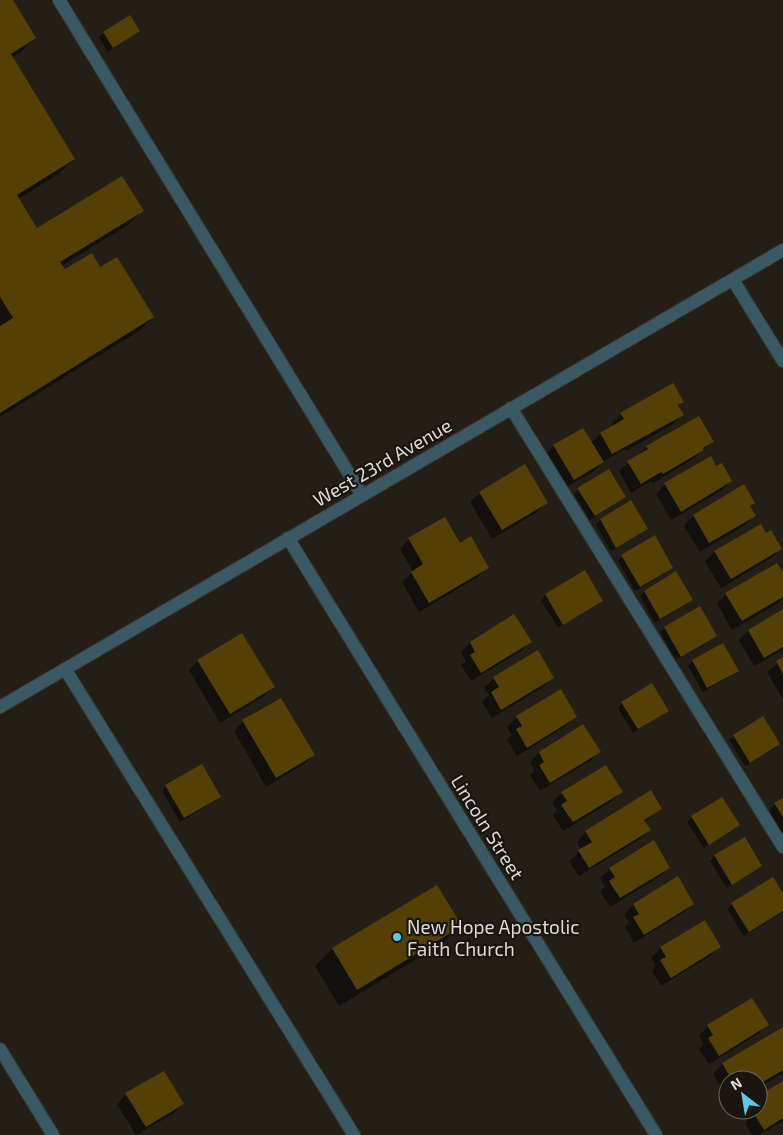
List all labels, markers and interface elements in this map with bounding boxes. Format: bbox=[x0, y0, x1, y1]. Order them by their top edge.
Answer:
street label: West 23rd Avenue bbox=[309, 413, 455, 511]
street label: Lincoln Street bbox=[447, 770, 529, 884]
place label: New Hope Apostolic Faith Church bbox=[407, 915, 580, 960]
marker: New Hope Apostolic Faith Church bbox=[391, 931, 403, 943]
north arrow bbox=[718, 1070, 768, 1120]
text: N bbox=[727, 1074, 745, 1093]

